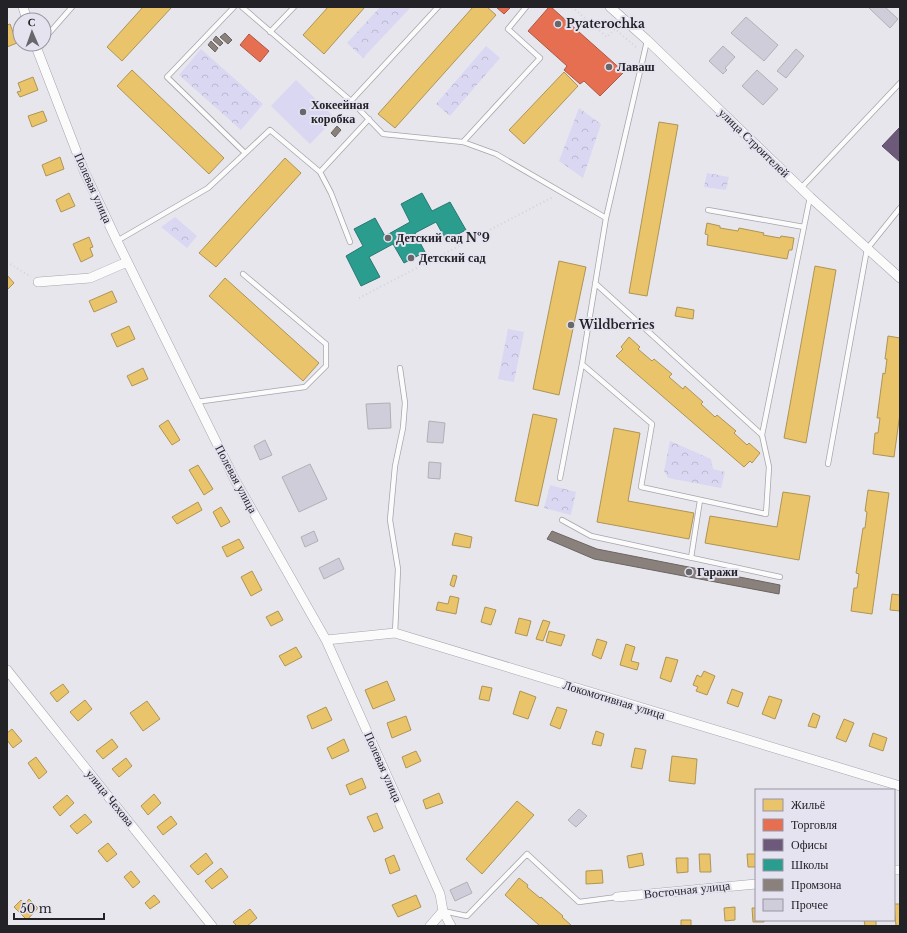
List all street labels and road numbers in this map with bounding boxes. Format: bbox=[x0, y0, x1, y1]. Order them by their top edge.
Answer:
street label: улица Строителей bbox=[716, 105, 793, 181]
street label: Полевая улица bbox=[71, 150, 116, 226]
street label: Полевая улица bbox=[212, 442, 261, 516]
street label: Локомотивная улица bbox=[561, 677, 668, 722]
street label: Полевая улица bbox=[361, 729, 406, 805]
street label: улица Чехова bbox=[83, 766, 138, 830]
street label: Восточная улица bbox=[643, 877, 732, 901]

